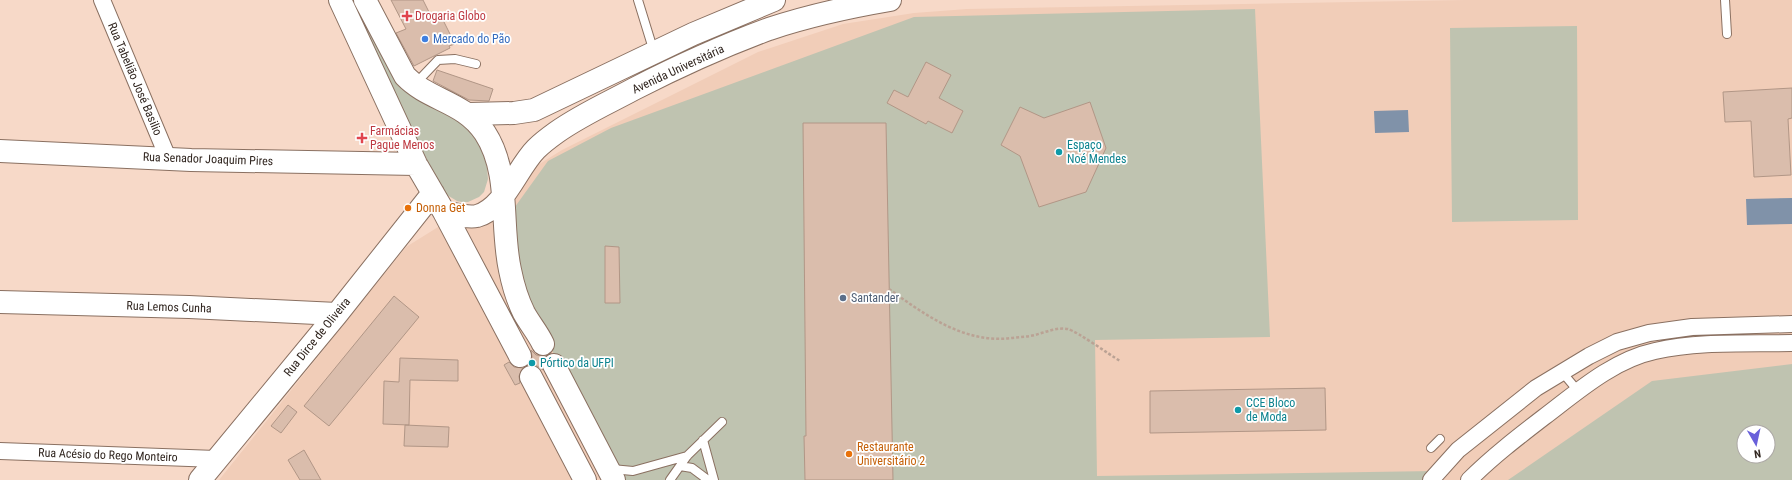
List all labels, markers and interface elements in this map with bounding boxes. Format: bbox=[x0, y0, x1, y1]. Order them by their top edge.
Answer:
place label: Drogaria Globo bbox=[415, 9, 486, 23]
marker: Drogaria Globo bbox=[402, 11, 412, 21]
street label: Rua Tabelião José Basilio bbox=[105, 21, 165, 137]
place label: Mercado do Pão bbox=[433, 32, 510, 46]
marker: Mercado do Pão bbox=[420, 34, 430, 44]
street label: Avenida Universitária bbox=[630, 41, 726, 96]
place label: Farmácias Pague Menos bbox=[370, 124, 434, 152]
marker: Farmácias Pague Menos bbox=[357, 133, 367, 143]
place label: Espaço Noé Mendes bbox=[1067, 138, 1126, 166]
marker: Espaço Noé Mendes bbox=[1054, 147, 1064, 157]
street label: Rua Senador Joaquim Pires bbox=[143, 150, 273, 168]
place label: Donna Get bbox=[416, 201, 466, 215]
marker: Donna Get bbox=[403, 203, 413, 213]
place label: Santander bbox=[851, 291, 899, 305]
marker: Santander bbox=[838, 293, 848, 303]
street label: Rua Dirce de Oliveira bbox=[281, 295, 353, 379]
street label: Rua Lemos Cunha bbox=[126, 299, 212, 315]
place label: Pórtico da UFPI bbox=[540, 356, 614, 370]
marker: Pórtico da UFPI bbox=[527, 358, 537, 368]
place label: CCE Bloco de Moda bbox=[1246, 396, 1295, 424]
marker: CCE Bloco de Moda bbox=[1233, 405, 1243, 415]
north arrow bbox=[1736, 424, 1776, 464]
place label: Restaurante Universitário 2 bbox=[857, 440, 925, 468]
street label: Rua Acésio do Rego Monteiro bbox=[38, 446, 178, 464]
text: N bbox=[1753, 446, 1762, 460]
marker: Restaurante Universitário 2 bbox=[844, 449, 854, 459]

